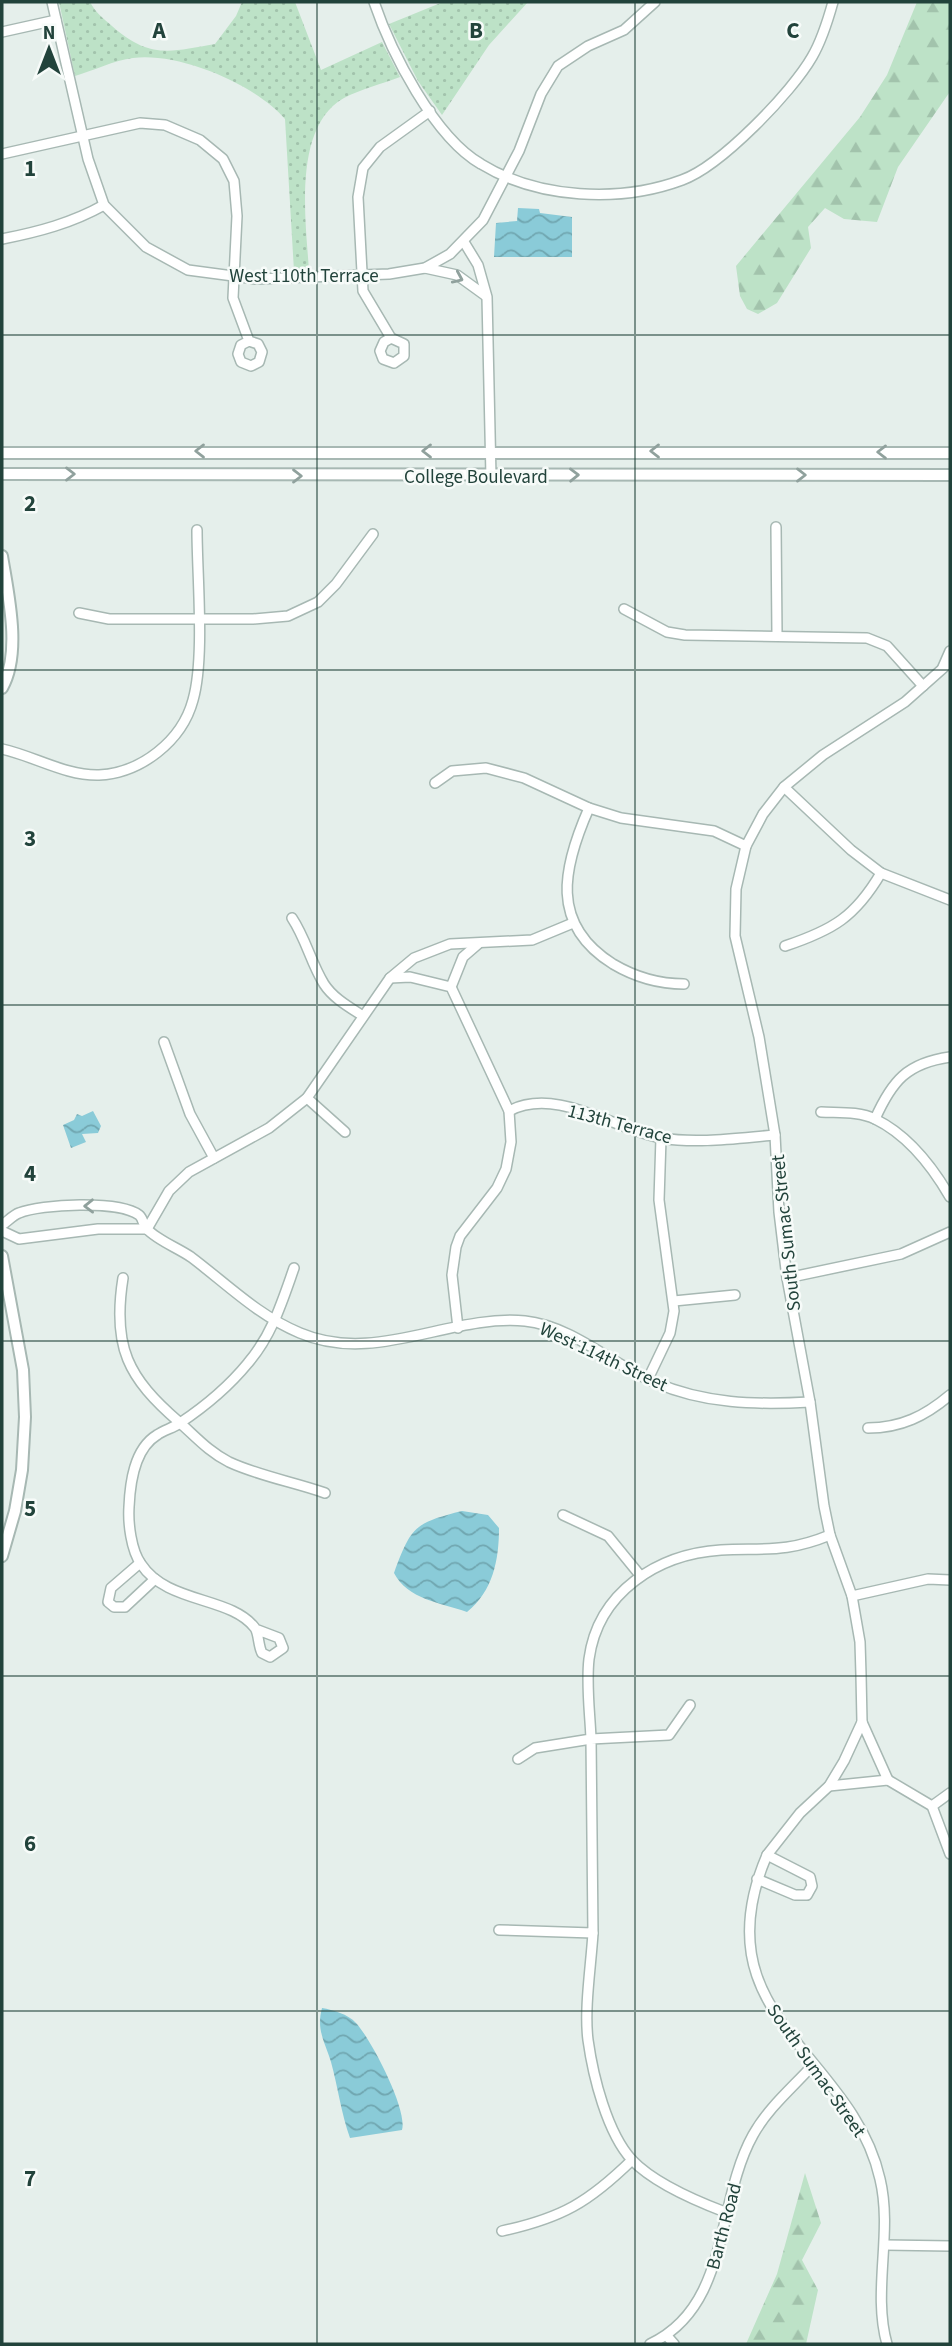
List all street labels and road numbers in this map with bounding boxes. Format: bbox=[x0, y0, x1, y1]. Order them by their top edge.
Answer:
street label: West 110th Terrace bbox=[229, 263, 379, 290]
street label: College Boulevard bbox=[404, 464, 548, 491]
street label: 113th Terrace bbox=[564, 1098, 675, 1151]
street label: South Sumac Street bbox=[765, 1153, 808, 1312]
street label: West 114th Street bbox=[535, 1316, 672, 1399]
street label: South Sumac Street bbox=[760, 1999, 872, 2143]
street label: Barth Road bbox=[700, 2180, 749, 2273]

